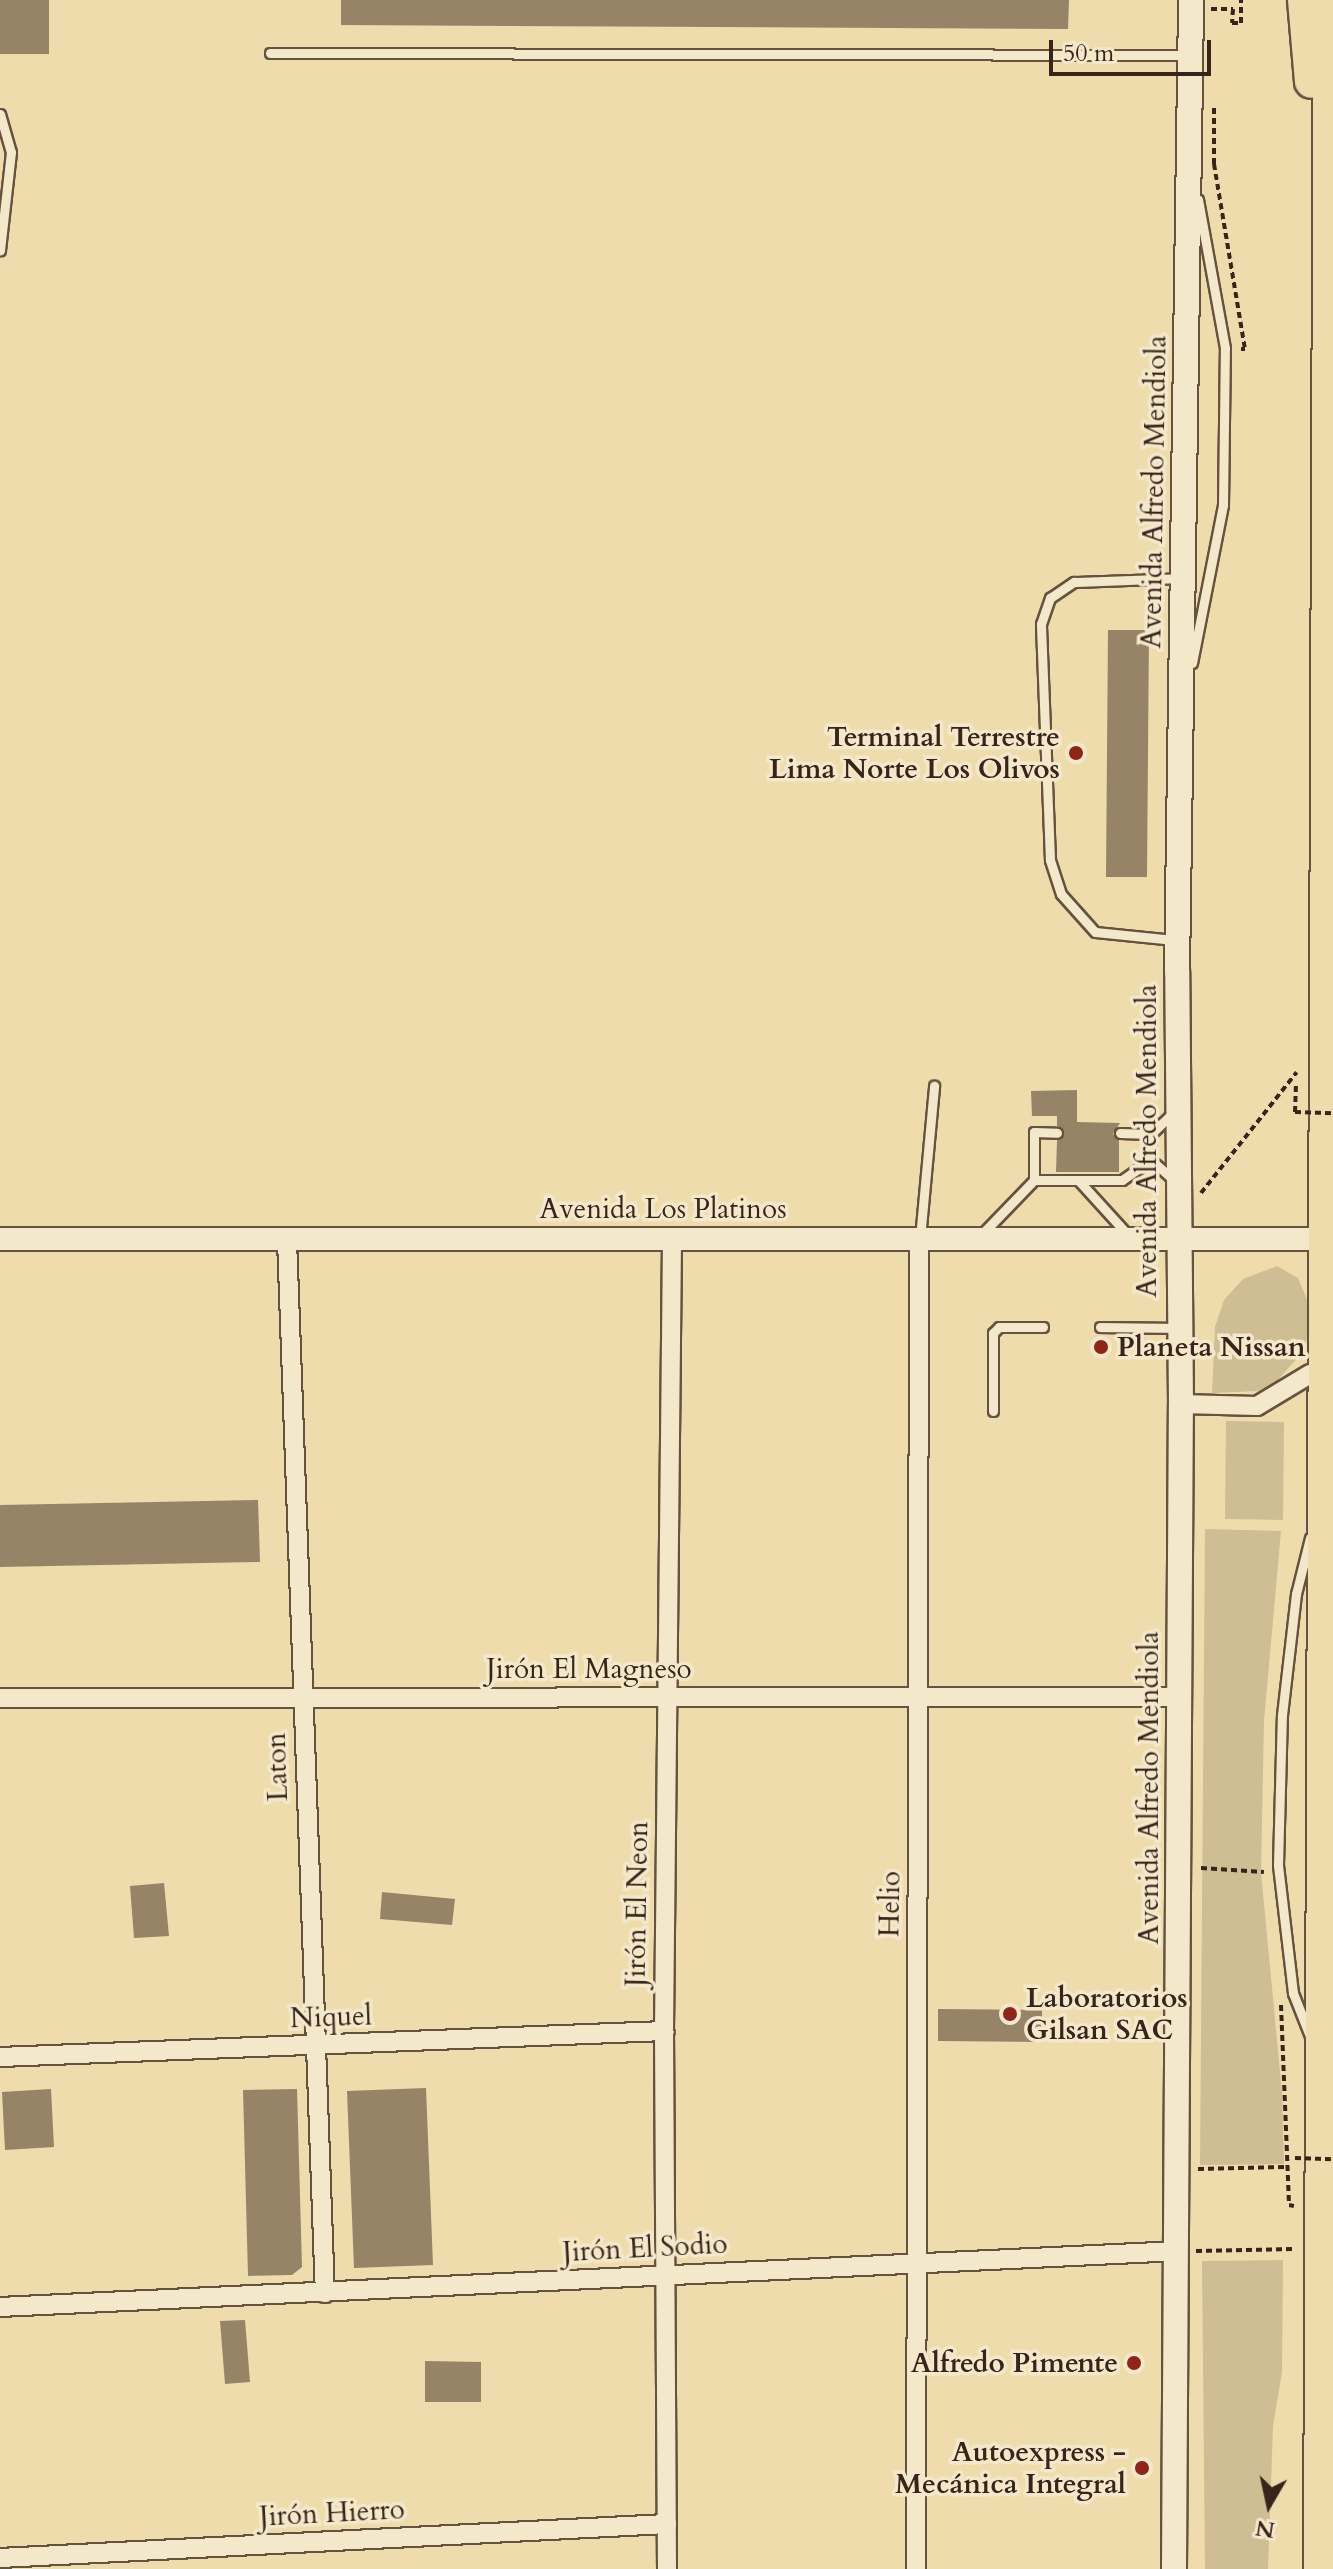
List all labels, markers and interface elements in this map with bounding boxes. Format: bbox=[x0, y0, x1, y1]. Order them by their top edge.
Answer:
scale bar bbox=[1053, 24, 1215, 74]
text: 50 m bbox=[1063, 37, 1114, 70]
street label: Avenida Alfredo Mendiola bbox=[1134, 335, 1174, 649]
place label: Terminal Terrestre Lima Norte Los Olivos bbox=[769, 720, 1060, 786]
marker: Terminal Terrestre Lima Norte Los Olivos bbox=[1067, 744, 1085, 762]
street label: Avenida Alfredo Mendiola bbox=[1130, 984, 1164, 1298]
street label: Avenida Los Platinos bbox=[540, 1192, 786, 1226]
place label: Planeta Nissan bbox=[1117, 1330, 1306, 1364]
marker: Planeta Nissan bbox=[1092, 1338, 1110, 1356]
street label: Avenida Alfredo Mendiola bbox=[1132, 1631, 1166, 1945]
street label: Jirón El Magneso bbox=[486, 1652, 692, 1686]
street label: Laton bbox=[259, 1732, 295, 1802]
street label: Jirón El Neon bbox=[619, 1821, 655, 1987]
street label: Helio bbox=[873, 1871, 907, 1937]
place label: Laboratorios Gilsan SAC bbox=[1026, 1981, 1188, 2047]
street label: Niquel bbox=[289, 1999, 373, 2035]
marker: Laboratorios Gilsan SAC bbox=[1001, 2005, 1019, 2023]
street label: Jirón El Sodio bbox=[562, 2227, 728, 2269]
place label: Alfredo Pimente bbox=[911, 2346, 1118, 2380]
marker: Alfredo Pimente bbox=[1125, 2354, 1143, 2372]
place label: Autoexpress - Mecánica Integral bbox=[895, 2435, 1126, 2501]
marker: Autoexpress - Mecánica Integral bbox=[1133, 2459, 1151, 2477]
north arrow bbox=[1229, 2465, 1309, 2545]
street label: Jirón Hierro bbox=[258, 2492, 406, 2534]
text: N bbox=[1253, 2512, 1277, 2545]

